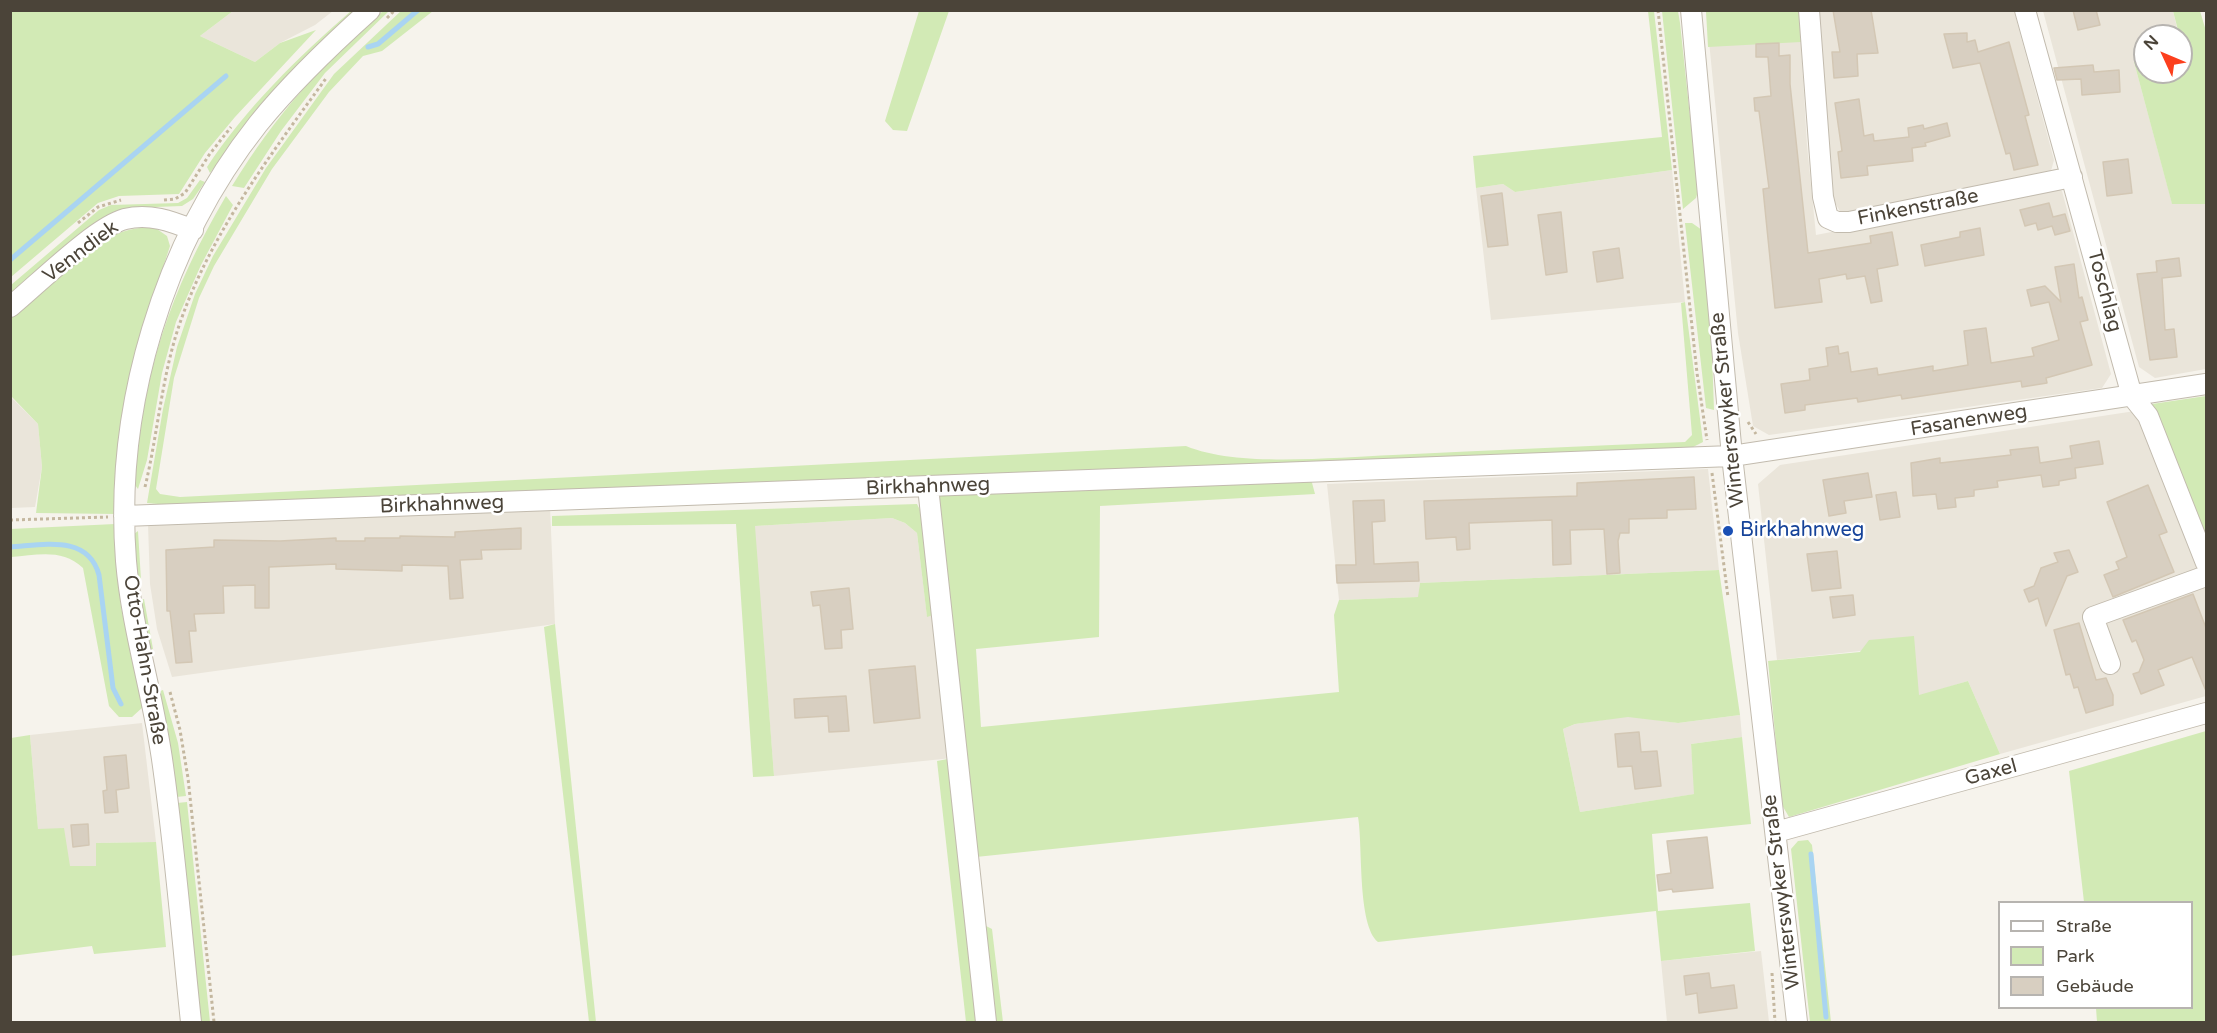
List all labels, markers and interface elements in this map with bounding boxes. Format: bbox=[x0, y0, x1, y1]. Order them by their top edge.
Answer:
north arrow bbox=[2133, 24, 2193, 84]
text: N bbox=[2140, 31, 2163, 54]
street label: Finkenstraße bbox=[1855, 184, 1981, 232]
street label: Venndiek bbox=[39, 216, 123, 288]
street label: Toschlag bbox=[2081, 247, 2127, 335]
street label: Winterswyker Straße bbox=[1706, 311, 1750, 509]
street label: Fasanenweg bbox=[1909, 400, 2029, 442]
street label: Birkhahnweg bbox=[865, 473, 991, 501]
street label: Birkhahnweg bbox=[379, 491, 505, 519]
place label: Birkhahnweg bbox=[1740, 519, 1864, 543]
marker: Birkhahnweg bbox=[1721, 524, 1735, 538]
street label: Otto-Hahn-Straße bbox=[117, 573, 171, 747]
street label: Gaxel bbox=[1962, 755, 2020, 791]
street label: Winterswyker Straße bbox=[1758, 793, 1806, 991]
legend bbox=[1998, 901, 2193, 1009]
text: Straße bbox=[2056, 915, 2112, 937]
text: Park bbox=[2056, 945, 2094, 967]
text: Gebäude bbox=[2056, 975, 2134, 997]

